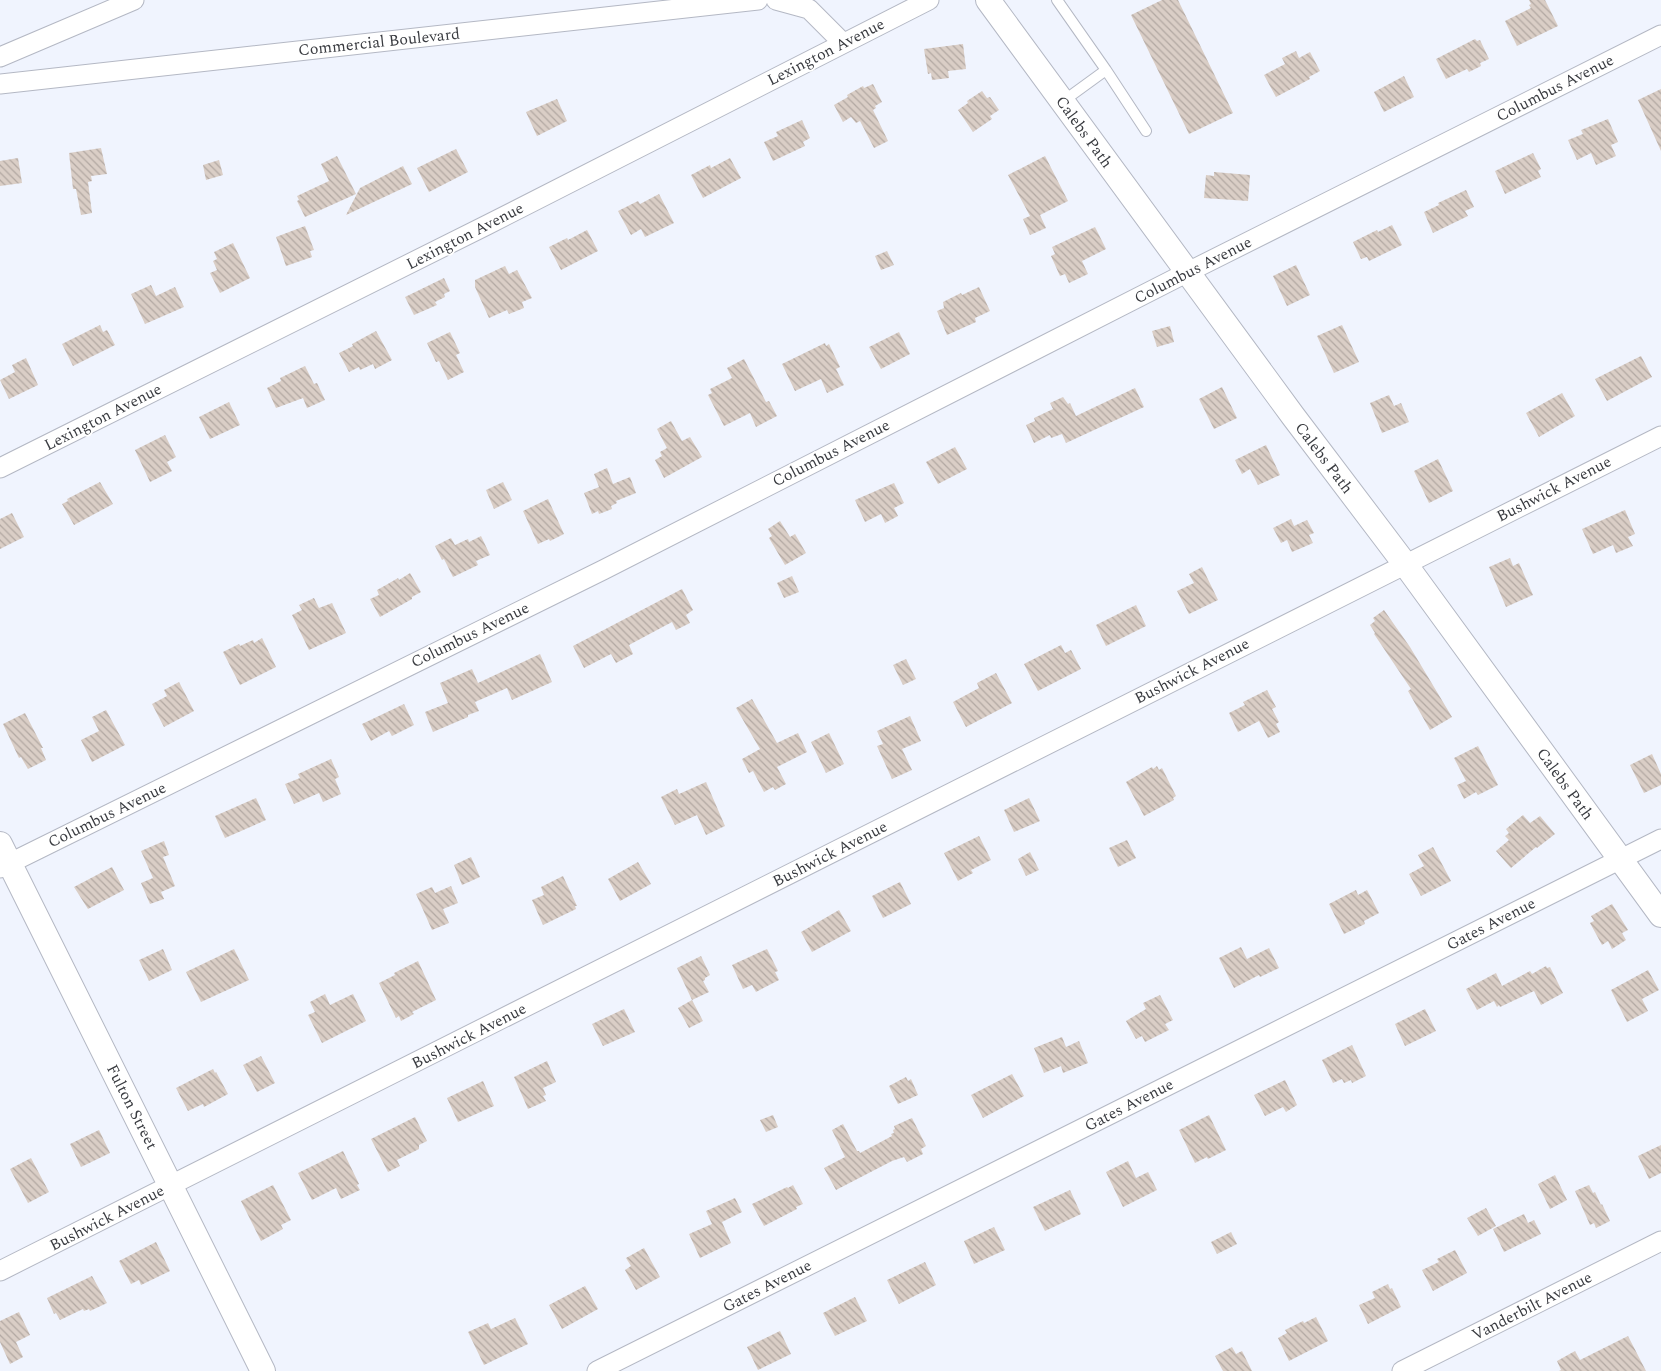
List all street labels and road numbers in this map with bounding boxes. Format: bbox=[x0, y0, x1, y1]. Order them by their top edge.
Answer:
street label: Lexington Avenue bbox=[763, 12, 889, 92]
street label: Commercial Boulevard bbox=[297, 22, 461, 62]
street label: Columbus Avenue bbox=[1492, 48, 1618, 128]
street label: Calebs Path bbox=[1049, 91, 1119, 173]
street label: Lexington Avenue bbox=[402, 196, 528, 276]
street label: Columbus Avenue bbox=[1130, 230, 1256, 310]
street label: Lexington Avenue bbox=[40, 377, 166, 457]
street label: Columbus Avenue bbox=[768, 413, 894, 493]
street label: Calebs Path bbox=[1289, 417, 1359, 499]
street label: Bushwick Avenue bbox=[1492, 450, 1616, 528]
street label: Columbus Avenue bbox=[407, 596, 533, 674]
street label: Bushwick Avenue bbox=[1130, 632, 1254, 710]
street label: Calebs Path bbox=[1530, 743, 1600, 825]
street label: Columbus Avenue bbox=[44, 776, 170, 854]
street label: Bushwick Avenue bbox=[768, 815, 892, 893]
street label: Gates Avenue bbox=[1442, 891, 1540, 957]
street label: Bushwick Avenue bbox=[407, 997, 531, 1075]
street label: Fulton Street bbox=[100, 1060, 164, 1154]
street label: Gates Avenue bbox=[1080, 1072, 1178, 1138]
street label: Bushwick Avenue bbox=[45, 1179, 169, 1257]
street label: Gates Avenue bbox=[718, 1253, 816, 1319]
street label: Vanderbilt Avenue bbox=[1468, 1265, 1596, 1347]

